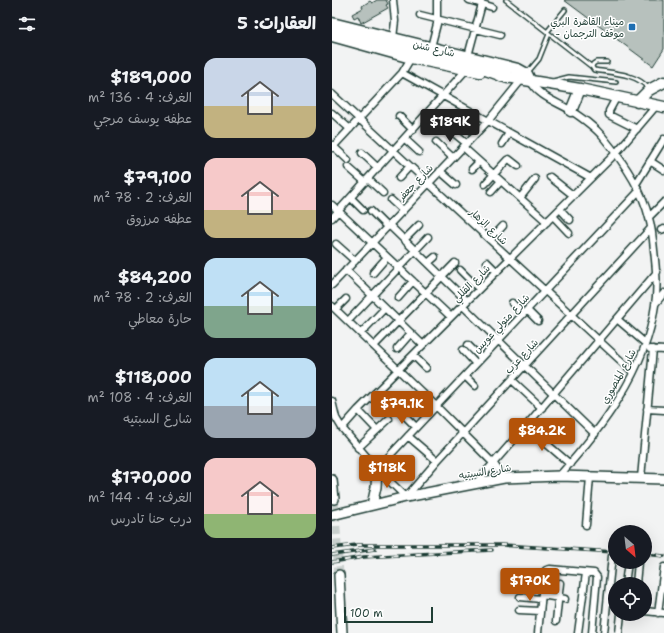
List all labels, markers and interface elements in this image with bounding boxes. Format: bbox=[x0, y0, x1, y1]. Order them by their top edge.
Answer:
text: العقارات: 5 bbox=[237, 12, 316, 34]
icon: filters bbox=[16, 13, 38, 35]
place label: ميناء القاهرة البري - موقف الترجمان bbox=[550, 15, 624, 40]
marker: ميناء القاهرة البري - موقف الترجمان bbox=[627, 22, 637, 32]
street label: شارع شنن bbox=[412, 37, 456, 61]
text: $189,000 bbox=[110, 66, 192, 88]
icon: home bbox=[236, 74, 284, 122]
text: الغرف: 4 · 136 m² bbox=[88, 89, 192, 106]
pin: $189K bbox=[422, 109, 478, 143]
text: عطفه يوسف مرجي bbox=[93, 110, 192, 127]
text: $189K bbox=[429, 113, 471, 130]
street label: شارع جعفر bbox=[394, 161, 437, 205]
text: $79,100 bbox=[123, 166, 192, 188]
icon: home bbox=[236, 174, 284, 222]
text: الغرف: 2 · 78 m² bbox=[93, 189, 192, 206]
street label: شارع الزهار bbox=[465, 205, 511, 248]
text: عطفه مرزوق bbox=[126, 210, 192, 227]
street label: شارع القللي bbox=[450, 262, 495, 307]
text: $84,200 bbox=[118, 266, 192, 288]
icon: home bbox=[236, 274, 284, 322]
text: الغرف: 2 · 78 m² bbox=[93, 289, 192, 306]
street label: شارع متولي عويس bbox=[471, 291, 535, 358]
text: حارة معاطي bbox=[128, 310, 192, 327]
street label: شارع عزب bbox=[502, 336, 542, 377]
street label: شارع المنصوري bbox=[598, 346, 641, 407]
text: $118,000 bbox=[115, 366, 192, 388]
icon: home bbox=[236, 374, 284, 422]
text: الغرف: 4 · 108 m² bbox=[88, 389, 192, 406]
pin: $79.1K bbox=[369, 391, 435, 425]
text: $79.1K bbox=[380, 395, 424, 412]
text: شارع السبتيه bbox=[123, 410, 192, 427]
pin: $84.2K bbox=[509, 418, 575, 452]
text: $84.2K bbox=[518, 422, 566, 439]
pin: $118K bbox=[359, 455, 415, 489]
text: $118K bbox=[368, 459, 406, 476]
street label: شارع السبتيه bbox=[458, 461, 513, 483]
text: $170,000 bbox=[111, 466, 192, 488]
icon: home bbox=[236, 474, 284, 522]
text: الغرف: 4 · 144 m² bbox=[88, 489, 192, 506]
text: درب حنا تادرس bbox=[111, 510, 192, 527]
north arrow bbox=[608, 525, 652, 569]
map controls bbox=[608, 525, 652, 621]
pin: $170K bbox=[502, 568, 558, 602]
text: $170K bbox=[509, 572, 551, 589]
button: locate bbox=[608, 577, 652, 621]
scale bar bbox=[344, 605, 433, 624]
text: 100 m bbox=[350, 606, 383, 621]

